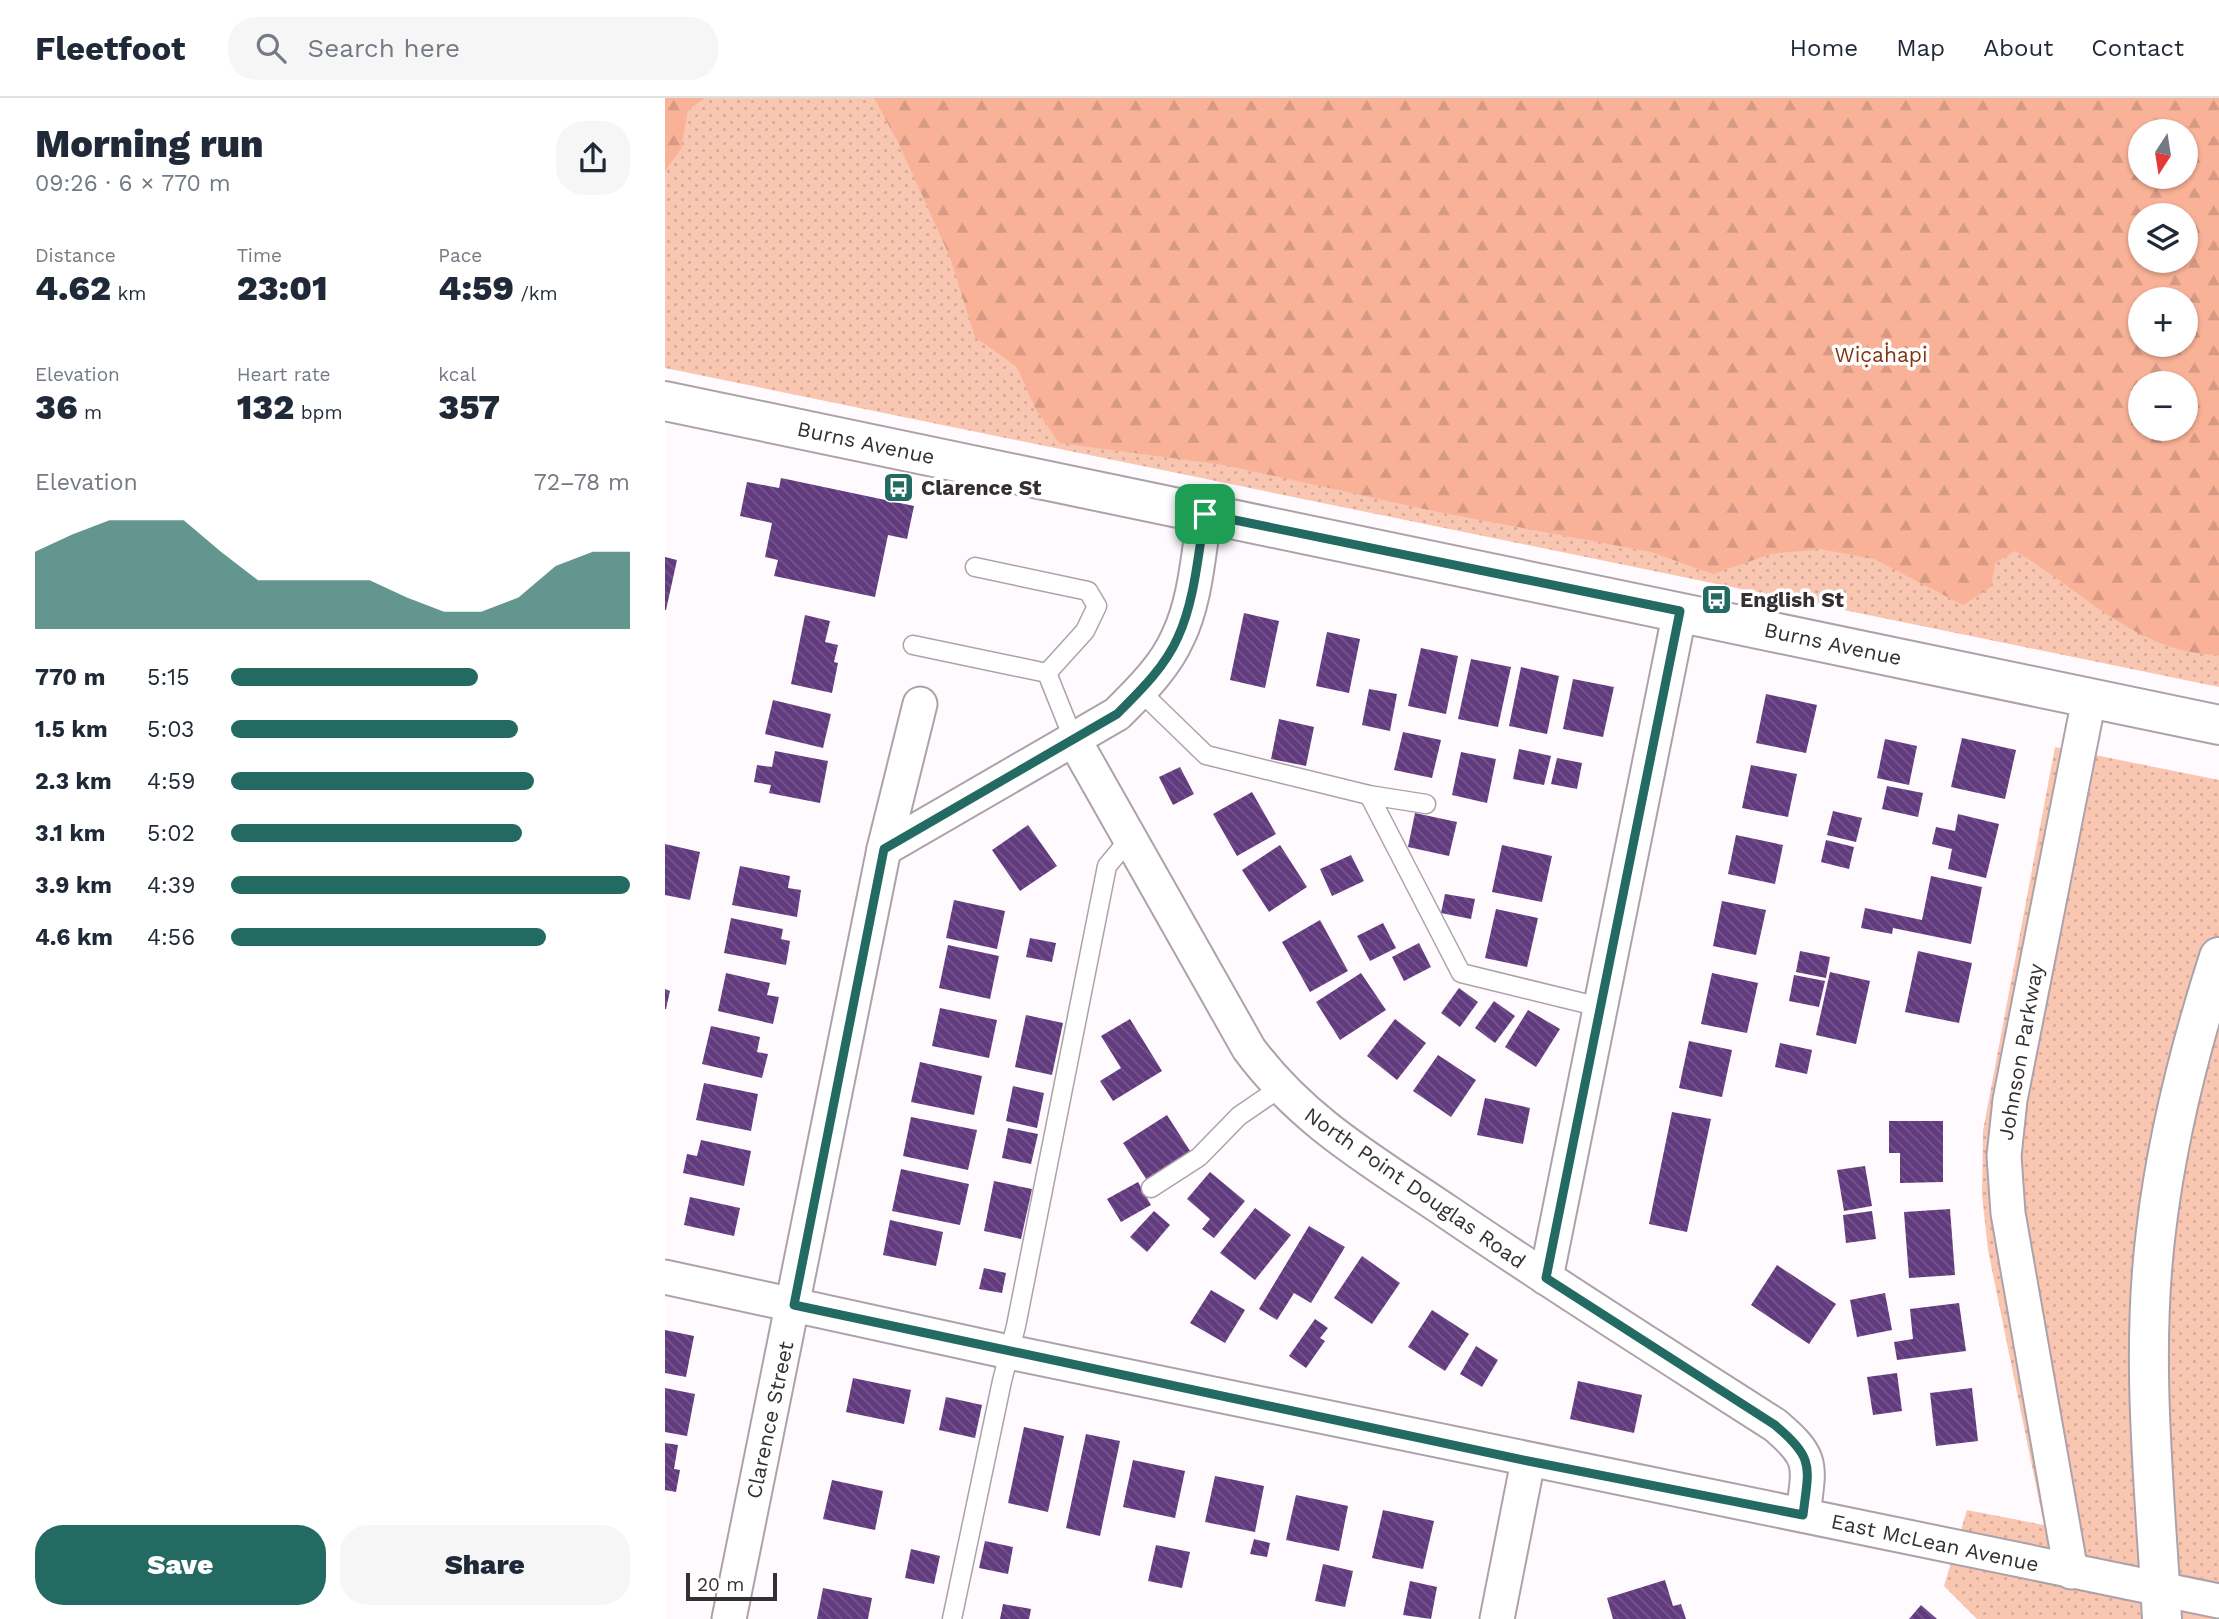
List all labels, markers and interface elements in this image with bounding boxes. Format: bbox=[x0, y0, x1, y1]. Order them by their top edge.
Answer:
search box bbox=[228, 17, 718, 80]
text: Fleetfoot bbox=[35, 29, 186, 68]
icon: search bbox=[252, 29, 290, 67]
text: Search here bbox=[308, 33, 460, 63]
text: Home bbox=[1790, 34, 1858, 62]
text: Map bbox=[1896, 34, 1945, 62]
text: About bbox=[1983, 34, 2053, 62]
text: Contact bbox=[2091, 34, 2184, 62]
north arrow bbox=[2128, 119, 2198, 189]
map controls bbox=[2128, 119, 2198, 441]
button: share bbox=[556, 121, 630, 195]
text: Morning run bbox=[35, 122, 264, 166]
text: 09:26 · 6 × 770 m bbox=[35, 170, 231, 197]
button: layers bbox=[2128, 203, 2198, 273]
text: Distance bbox=[35, 244, 116, 267]
text: Time bbox=[237, 244, 282, 267]
text: Pace bbox=[438, 244, 482, 267]
text: 4.62 bbox=[35, 267, 111, 309]
text: 23:01 bbox=[237, 267, 328, 309]
text: 4:59 bbox=[438, 267, 514, 309]
text: km bbox=[111, 282, 146, 305]
text: /km bbox=[514, 282, 558, 305]
button: + bbox=[2128, 287, 2198, 357]
park label: Wic̣aḣapi bbox=[1834, 342, 1928, 367]
text: Elevation bbox=[35, 363, 120, 386]
text: Heart rate bbox=[237, 363, 331, 386]
text: kcal bbox=[438, 363, 476, 386]
button: − bbox=[2128, 371, 2198, 441]
text: 36 bbox=[35, 386, 78, 428]
text: 132 bbox=[237, 386, 294, 428]
text: 357 bbox=[438, 386, 500, 428]
text: m bbox=[78, 401, 102, 424]
text: bpm bbox=[294, 401, 343, 424]
street label: Burns Avenue bbox=[795, 416, 937, 469]
text: Elevation bbox=[35, 469, 138, 496]
text: 72–78 m bbox=[534, 469, 630, 496]
bus stop icon: Clarence St bbox=[881, 471, 915, 505]
place label: Clarence St bbox=[921, 475, 1041, 500]
pin bbox=[1175, 484, 1235, 544]
icon: arrive bbox=[1186, 495, 1224, 533]
bus stop icon: English St bbox=[1700, 583, 1734, 617]
place label: English St bbox=[1740, 587, 1844, 612]
street label: Burns Avenue bbox=[1762, 617, 1904, 670]
text: 770 m bbox=[35, 664, 105, 691]
text: 5:15 bbox=[147, 664, 190, 691]
text: 1.5 km bbox=[35, 716, 108, 743]
text: 5:03 bbox=[147, 716, 194, 743]
text: 2.3 km bbox=[35, 768, 112, 795]
text: 4:59 bbox=[147, 768, 195, 795]
text: 3.1 km bbox=[35, 820, 105, 847]
text: 5:02 bbox=[147, 820, 195, 847]
text: 3.9 km bbox=[35, 872, 112, 899]
text: 4:39 bbox=[147, 872, 195, 899]
text: 4.6 km bbox=[35, 924, 113, 951]
text: 4:56 bbox=[147, 924, 195, 951]
street label: Johnson Parkway bbox=[1993, 962, 2048, 1142]
street label: North Point Douglas Road bbox=[1300, 1102, 1531, 1274]
street label: Clarence Street bbox=[741, 1339, 798, 1501]
street label: East McLean Avenue bbox=[1829, 1508, 2041, 1577]
button: Save bbox=[35, 1525, 326, 1605]
button: Share bbox=[340, 1525, 630, 1605]
scale bar bbox=[686, 1570, 777, 1602]
text: 20 m bbox=[697, 1573, 744, 1596]

